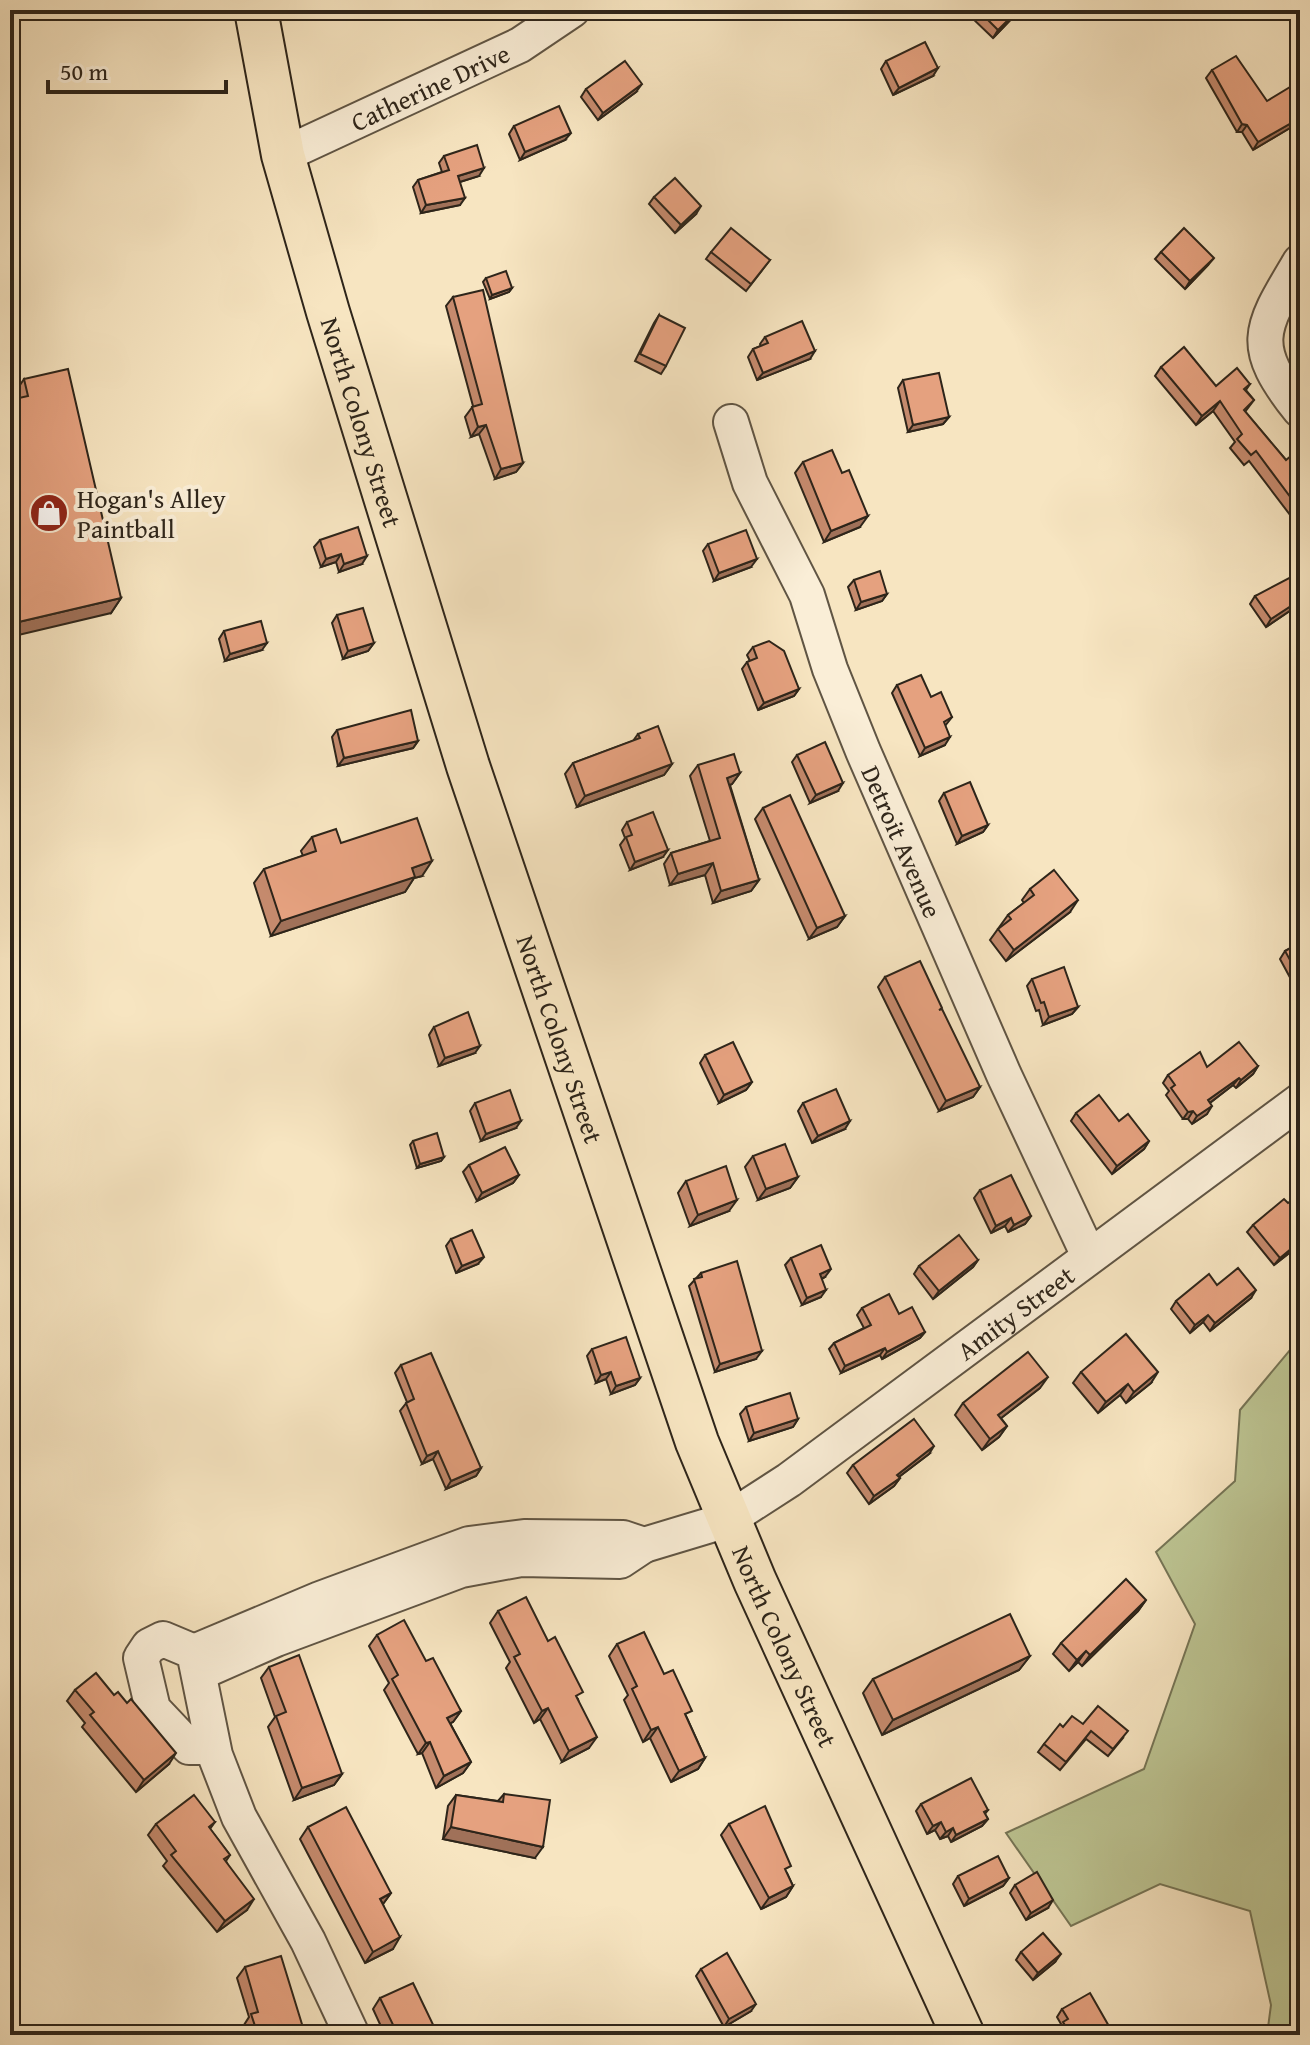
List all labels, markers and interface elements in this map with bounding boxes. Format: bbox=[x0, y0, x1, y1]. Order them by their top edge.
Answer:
street label: Catherine Drive bbox=[344, 33, 516, 141]
scale bar bbox=[48, 44, 226, 94]
text: 50 m bbox=[60, 54, 108, 89]
street label: North Colony Street bbox=[311, 312, 413, 532]
place label: Hogan's Alley Paintball bbox=[77, 479, 226, 548]
shop icon: Hogan's Alley Paintball bbox=[28, 492, 70, 534]
street label: Detroit Avenue bbox=[852, 759, 953, 924]
street label: North Colony Street bbox=[507, 930, 614, 1148]
street label: Amity Street bbox=[948, 1256, 1082, 1369]
street label: North Colony Street bbox=[723, 1539, 848, 1753]

